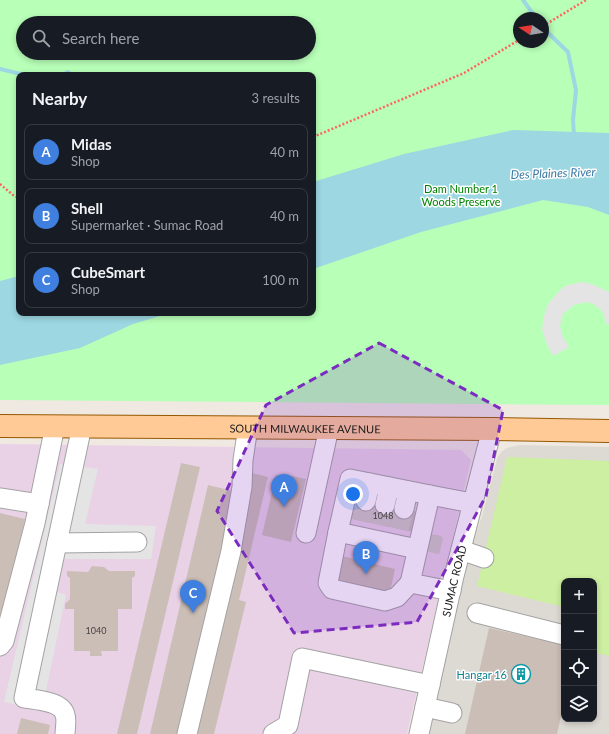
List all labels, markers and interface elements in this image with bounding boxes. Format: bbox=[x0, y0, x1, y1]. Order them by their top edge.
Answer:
north arrow bbox=[513, 12, 549, 48]
search box bbox=[16, 16, 316, 60]
icon: search bbox=[30, 27, 52, 49]
text: Search here bbox=[62, 29, 139, 47]
text: Nearby bbox=[32, 88, 87, 109]
text: 3 results bbox=[252, 90, 300, 106]
text: Midas bbox=[71, 135, 112, 153]
text: A bbox=[41, 144, 51, 160]
text: 40 m bbox=[270, 144, 299, 160]
text: Shop bbox=[71, 153, 100, 169]
water label: Des Plaines River bbox=[510, 164, 597, 182]
park label: Dam Number 1 Woods Preserve bbox=[422, 182, 501, 208]
text: Shell bbox=[71, 199, 103, 217]
text: B bbox=[42, 208, 50, 224]
text: 40 m bbox=[270, 208, 299, 224]
text: Supermarket · Sumac Road bbox=[71, 217, 223, 233]
text: CubeSmart bbox=[71, 263, 145, 281]
text: C bbox=[42, 272, 50, 288]
text: 100 m bbox=[262, 272, 299, 288]
text: Shop bbox=[71, 281, 100, 297]
street label: SOUTH MILWAUKEE AVENUE bbox=[229, 421, 381, 435]
pin: A bbox=[271, 474, 297, 507]
your location bbox=[343, 484, 363, 504]
house number: 1048 bbox=[373, 510, 393, 521]
pin: B bbox=[353, 541, 379, 574]
street label: SUMAC ROAD bbox=[439, 544, 468, 618]
map controls bbox=[561, 578, 597, 722]
button: + bbox=[561, 578, 597, 614]
pin: C bbox=[180, 580, 206, 613]
button: − bbox=[561, 614, 597, 650]
house number: 1040 bbox=[86, 625, 106, 636]
button: locate bbox=[561, 650, 597, 686]
building icon: Hangar 16 bbox=[510, 663, 532, 685]
place label: Hangar 16 bbox=[457, 668, 507, 681]
button: layers bbox=[561, 686, 597, 722]

